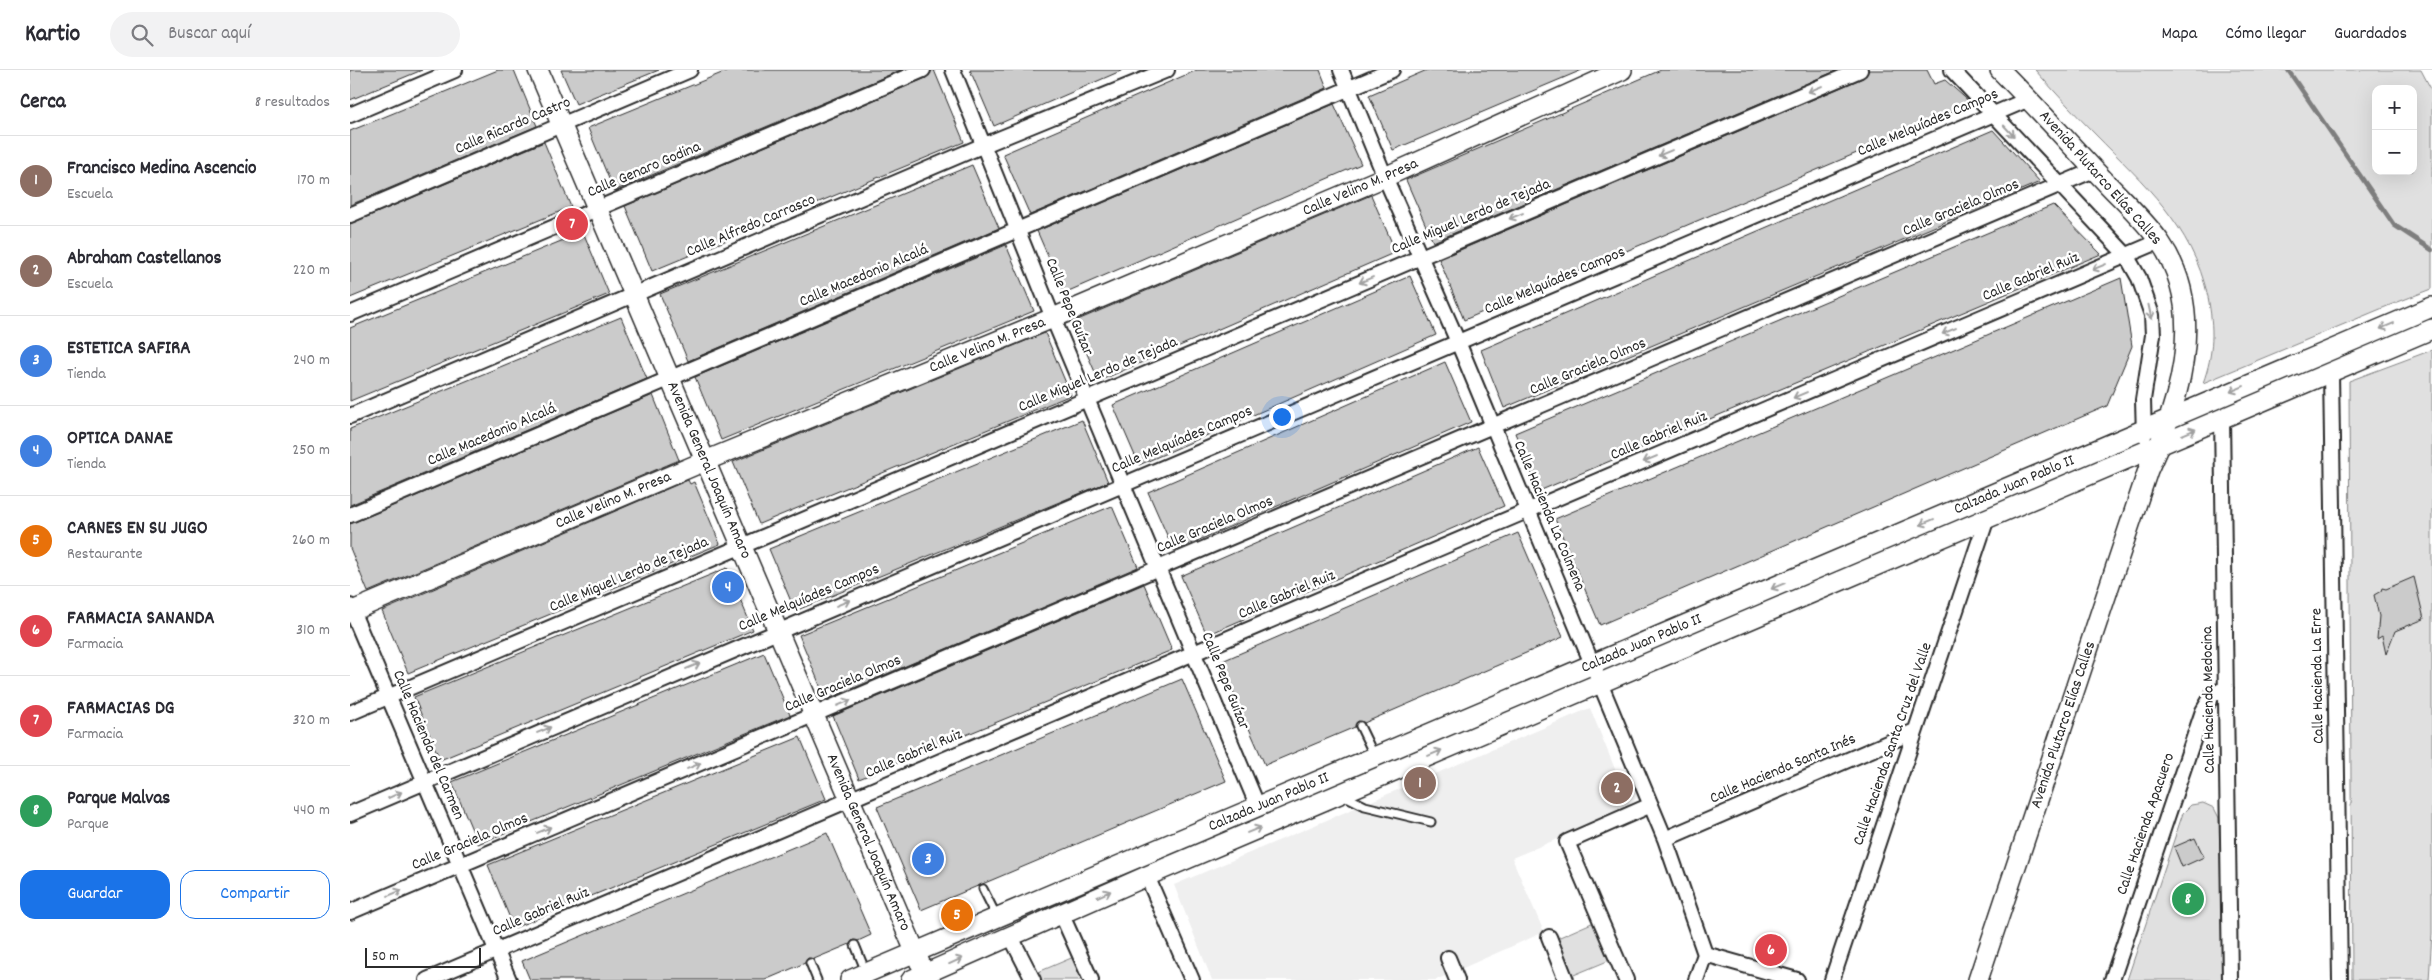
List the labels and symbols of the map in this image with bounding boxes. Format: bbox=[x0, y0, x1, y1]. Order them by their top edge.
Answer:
street label: Calle Melquíades Campos bbox=[1854, 83, 2002, 163]
one-way arrow bbox=[1808, 85, 1823, 95]
street label: Calle Ricardo Castro bbox=[452, 91, 574, 161]
street label: Avenida Plutarco Elías Calles bbox=[2033, 105, 2167, 251]
one-way arrow bbox=[2003, 125, 2015, 137]
street label: Calle Genaro Godina bbox=[584, 136, 705, 204]
one-way arrow bbox=[1658, 149, 1673, 158]
street label: Calle Velino M. Presa bbox=[1299, 152, 1422, 222]
street label: Calle Miguel Lerdo de Tejada bbox=[1388, 173, 1554, 261]
street label: Calle Graciela Olmos bbox=[1899, 173, 2023, 243]
street label: Calle Alfredo Carrasco bbox=[683, 188, 819, 264]
pin: 7 bbox=[556, 205, 588, 243]
one-way arrow bbox=[1509, 212, 1524, 222]
street label: Calle Macedonio Alcalá bbox=[796, 238, 932, 314]
street label: Calle Melquíades Campos bbox=[1481, 241, 1629, 321]
street label: Calle Gabriel Ruiz bbox=[1979, 246, 2083, 308]
street label: Calle Pepe Guízar bbox=[1039, 255, 1099, 359]
one-way arrow bbox=[2092, 263, 2107, 273]
one-way arrow bbox=[1359, 277, 1374, 286]
one-way arrow bbox=[2146, 303, 2155, 319]
street label: Calle Velino M. Presa bbox=[926, 311, 1049, 379]
one-way arrow bbox=[2380, 321, 2395, 331]
one-way arrow bbox=[1942, 327, 1957, 336]
street label: Calle Miguel Lerdo de Tejada bbox=[1015, 331, 1181, 419]
street label: Calle Graciela Olmos bbox=[1526, 332, 1650, 402]
street label: Avenida General Joaquín Amaro bbox=[661, 378, 757, 562]
one-way arrow bbox=[2230, 386, 2245, 395]
one-way arrow bbox=[1793, 390, 1808, 400]
street label: Calle Macedonio Alcalá bbox=[424, 397, 560, 473]
street label: Calle Melquíades Campos bbox=[1108, 400, 1256, 480]
your location bbox=[1269, 404, 1295, 430]
street label: Calle Gabriel Ruiz bbox=[1607, 405, 1711, 467]
one-way arrow bbox=[2181, 427, 2196, 436]
street label: Calle Hacienda La Colmena bbox=[1507, 437, 1591, 595]
street label: Calzada Juan Pablo II bbox=[1950, 449, 2078, 521]
one-way arrow bbox=[1643, 455, 1658, 464]
street label: Calle Velino M. Presa bbox=[552, 465, 675, 535]
street label: Calle Graciela Olmos bbox=[1153, 490, 1277, 560]
one-way arrow bbox=[1920, 518, 1935, 528]
street label: Calle Miguel Lerdo de Tejada bbox=[546, 531, 712, 619]
street label: Calle Melquíades Campos bbox=[735, 558, 883, 638]
street label: Calle Gabriel Ruiz bbox=[1235, 564, 1339, 626]
pin: 4 bbox=[712, 568, 744, 606]
one-way arrow bbox=[1771, 581, 1786, 591]
one-way arrow bbox=[835, 597, 850, 607]
street label: Calzada Juan Pablo II bbox=[1577, 607, 1705, 679]
street label: Calle Hacienda La Erre bbox=[2305, 608, 2331, 744]
street label: Calle Hacienda Medocina bbox=[2196, 626, 2222, 774]
street label: Calle Pepe Guízar bbox=[1195, 629, 1255, 733]
street label: Avenida Plutarco Elías Calles bbox=[2024, 638, 2102, 811]
street label: Calle Hacienda Santa Cruz del Valle bbox=[1847, 639, 1939, 849]
street label: Calle Graciela Olmos bbox=[781, 649, 905, 719]
one-way arrow bbox=[685, 661, 700, 671]
street label: Calle Hacienda del Carmen bbox=[386, 667, 470, 823]
one-way arrow bbox=[836, 697, 851, 706]
street label: Calle Gabriel Ruiz bbox=[862, 723, 966, 785]
one-way arrow bbox=[536, 725, 551, 735]
street label: Calle Hacienda Santa Inés bbox=[1706, 728, 1860, 810]
one-way arrow bbox=[1427, 748, 1442, 758]
street label: Avenida General Joaquín Amaro bbox=[820, 750, 916, 935]
street label: Calle Hacienda Apacuero bbox=[2111, 750, 2181, 898]
one-way arrow bbox=[686, 761, 701, 771]
pin: 1 bbox=[1404, 764, 1436, 802]
street label: Calzada Juan Pablo II bbox=[1205, 766, 1333, 838]
pin: 2 bbox=[1601, 769, 1633, 807]
one-way arrow bbox=[387, 789, 402, 799]
street label: Calle Graciela Olmos bbox=[408, 807, 532, 877]
one-way arrow bbox=[536, 824, 551, 834]
one-way arrow bbox=[1246, 825, 1261, 835]
pin: 3 bbox=[912, 840, 944, 878]
pin: 8 bbox=[2172, 880, 2204, 918]
street label: Calle Gabriel Ruiz bbox=[489, 881, 593, 943]
one-way arrow bbox=[387, 888, 402, 898]
one-way arrow bbox=[1096, 889, 1111, 899]
pin: 5 bbox=[941, 896, 973, 934]
pin: 6 bbox=[1755, 931, 1787, 969]
scale bar bbox=[365, 945, 481, 968]
one-way arrow bbox=[948, 955, 963, 965]

